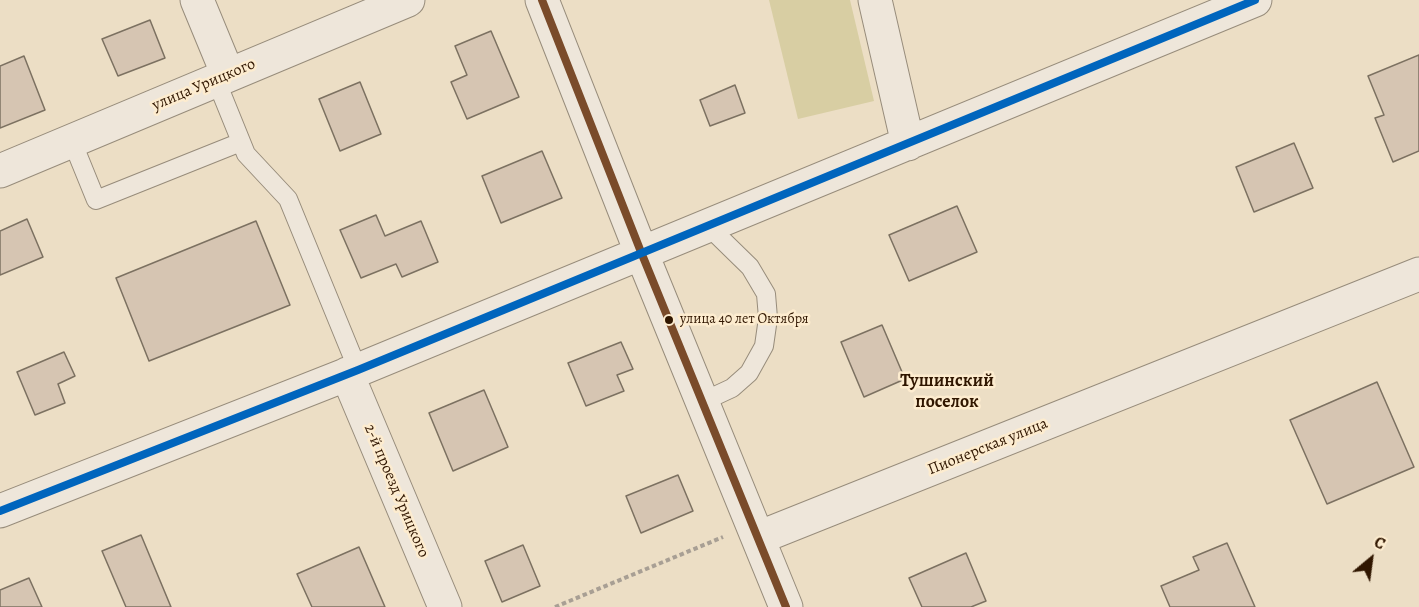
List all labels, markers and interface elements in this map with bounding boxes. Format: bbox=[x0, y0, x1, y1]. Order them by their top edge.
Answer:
street label: улица Урицкого bbox=[150, 55, 258, 115]
place label: улица 40 лет Октября bbox=[680, 312, 809, 328]
marker: улица 40 лет Октября bbox=[663, 314, 675, 326]
district label: Тушинский поселок bbox=[900, 371, 994, 413]
street label: Пионерская улица bbox=[925, 414, 1051, 480]
street label: 2-й проезд Урицкого bbox=[359, 421, 433, 561]
north arrow bbox=[1341, 529, 1401, 589]
text: С bbox=[1370, 531, 1389, 555]

